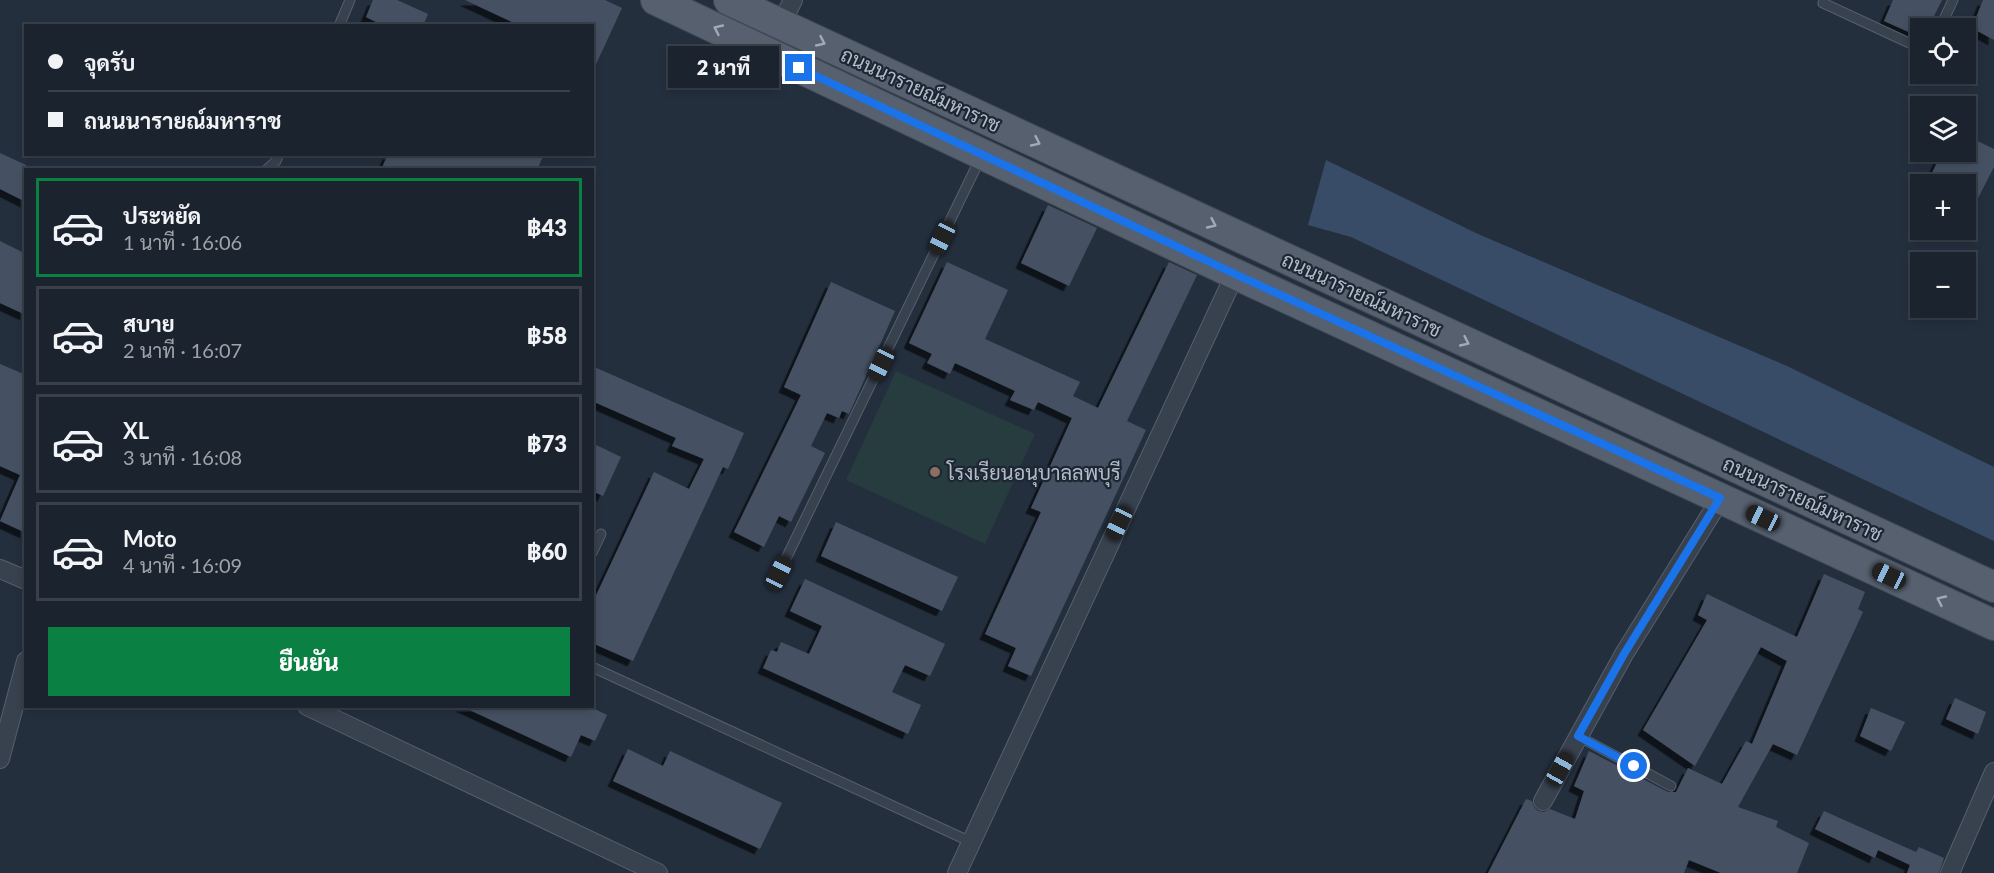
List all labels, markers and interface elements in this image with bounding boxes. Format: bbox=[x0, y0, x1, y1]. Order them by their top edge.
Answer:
map controls bbox=[1910, 18, 1976, 318]
button: locate bbox=[1910, 18, 1976, 84]
one-way arrow bbox=[713, 25, 724, 37]
one-way arrow bbox=[814, 35, 825, 47]
street label: ถนนนารายณ์มหาราช bbox=[837, 41, 1005, 136]
callout: 2 นาที bbox=[667, 47, 778, 89]
text: จุดรับ bbox=[84, 49, 135, 76]
route end bbox=[785, 54, 812, 81]
text: 2 นาที bbox=[697, 55, 750, 79]
button: layers bbox=[1910, 96, 1976, 162]
text: ถนนนารายณ์มหาราช bbox=[84, 107, 282, 134]
one-way arrow bbox=[1029, 135, 1040, 147]
button: + bbox=[1910, 174, 1976, 240]
icon: car bbox=[51, 201, 105, 255]
text: ประหยัด bbox=[123, 202, 201, 229]
text: ฿43 bbox=[526, 214, 567, 241]
one-way arrow bbox=[1206, 217, 1217, 229]
car bbox=[926, 218, 958, 258]
text: 1 นาที · 16:06 bbox=[123, 230, 242, 254]
street label: ถนนนารายณ์มหาราช bbox=[1278, 246, 1446, 341]
button: − bbox=[1910, 252, 1976, 318]
icon: car bbox=[51, 309, 105, 363]
text: สบาย bbox=[123, 310, 175, 337]
text: ฿58 bbox=[526, 322, 567, 349]
one-way arrow bbox=[1459, 334, 1470, 346]
text: 2 นาที · 16:07 bbox=[123, 338, 242, 362]
car bbox=[865, 344, 897, 384]
icon: car bbox=[51, 417, 105, 471]
text: XL bbox=[123, 417, 149, 444]
text: ฿73 bbox=[526, 430, 567, 457]
text: 3 นาที · 16:08 bbox=[123, 445, 242, 469]
street label: ถนนนารายณ์มหาราช bbox=[1719, 450, 1887, 545]
place label: โรงเรียนอนุบาลลพบุรี bbox=[946, 460, 1121, 487]
marker: โรงเรียนอนุบาลลพบุรี bbox=[928, 465, 942, 479]
car bbox=[1743, 502, 1783, 534]
car bbox=[1103, 503, 1135, 543]
icon: car bbox=[51, 525, 105, 579]
text: Moto bbox=[123, 525, 177, 552]
text: ฿60 bbox=[526, 538, 567, 565]
text: 4 นาที · 16:09 bbox=[123, 553, 242, 577]
car bbox=[763, 553, 795, 593]
car bbox=[1869, 560, 1909, 592]
one-way arrow bbox=[1936, 596, 1947, 608]
button: ยืนยัน bbox=[48, 627, 570, 696]
car bbox=[1543, 749, 1577, 789]
route start bbox=[1620, 752, 1647, 779]

